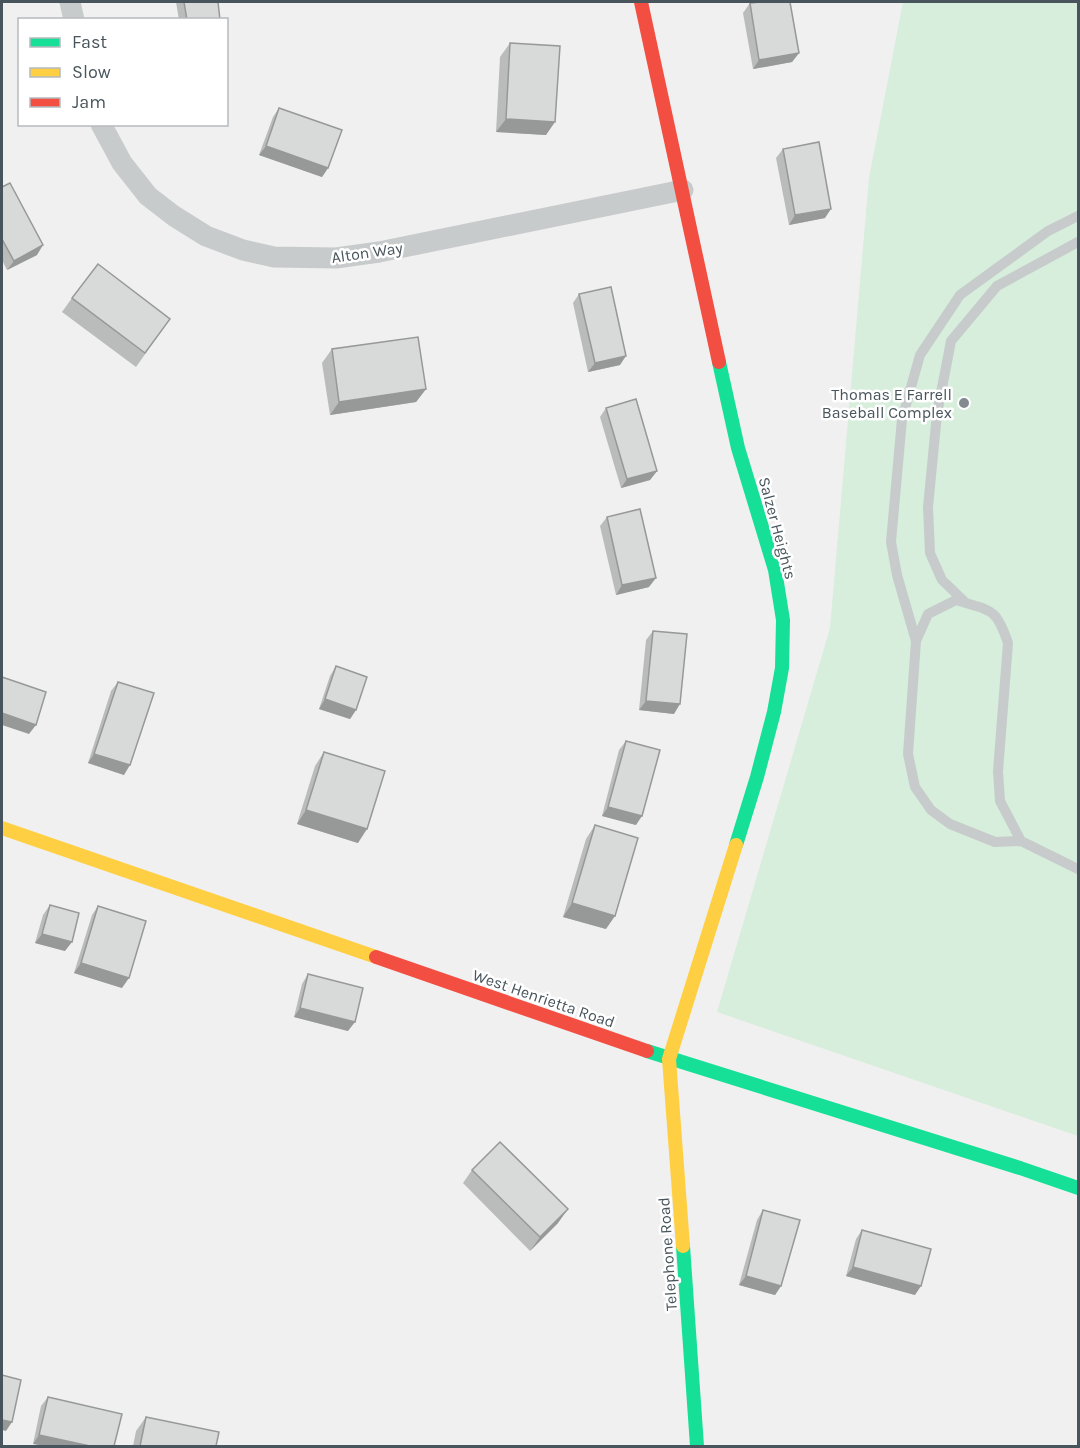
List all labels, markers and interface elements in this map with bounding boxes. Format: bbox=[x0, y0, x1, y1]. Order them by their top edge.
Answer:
legend bbox=[18, 18, 228, 126]
text: Fast bbox=[72, 31, 107, 53]
text: Slow bbox=[72, 61, 111, 83]
text: Jam bbox=[72, 91, 106, 113]
street label: Alton Way bbox=[330, 238, 405, 267]
place label: Thomas E Farrell Baseball Complex bbox=[822, 385, 952, 422]
marker: Thomas E Farrell Baseball Complex bbox=[957, 396, 971, 410]
street label: Salzer Heights bbox=[755, 475, 800, 581]
street label: West Henrietta Road bbox=[470, 965, 617, 1032]
street label: Telephone Road bbox=[654, 1196, 681, 1311]

